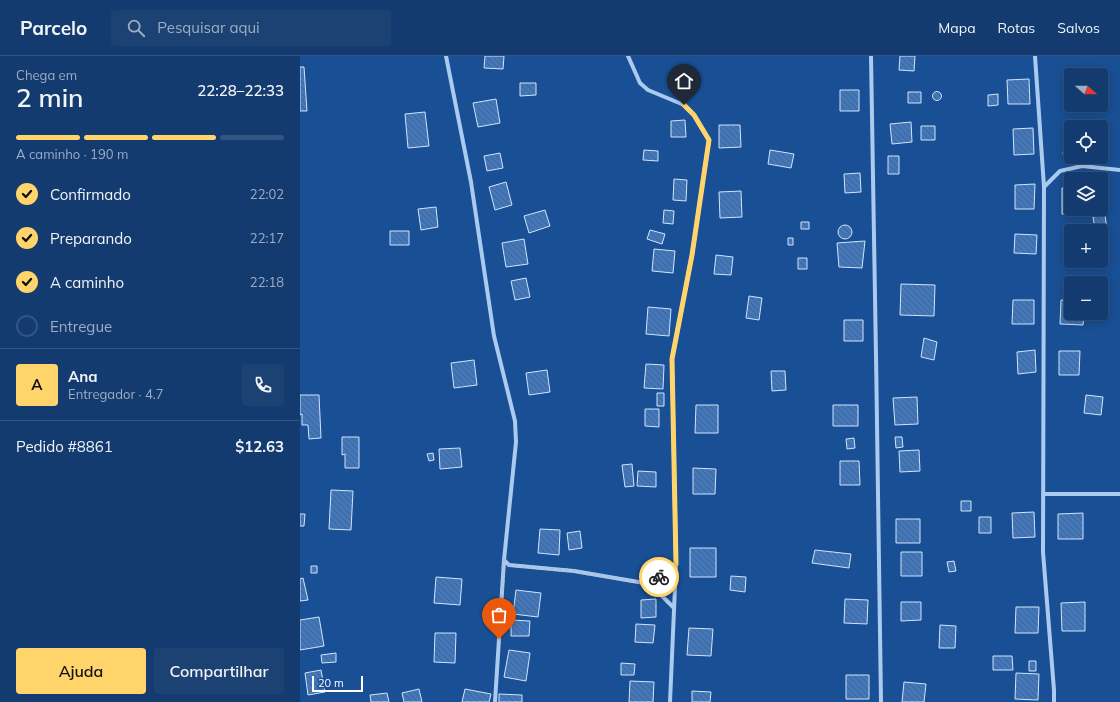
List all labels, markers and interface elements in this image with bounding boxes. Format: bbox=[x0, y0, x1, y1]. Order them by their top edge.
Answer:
search box bbox=[111, 10, 391, 46]
text: Parcelo bbox=[20, 16, 87, 40]
icon: search bbox=[125, 17, 147, 39]
text: Pesquisar aqui bbox=[157, 18, 260, 37]
text: Mapa bbox=[938, 19, 976, 37]
text: Rotas bbox=[998, 19, 1035, 37]
text: Salvos bbox=[1057, 19, 1100, 37]
pin bbox=[667, 64, 701, 105]
text: Chega em bbox=[16, 67, 77, 83]
north arrow bbox=[1064, 68, 1108, 112]
map controls bbox=[1064, 68, 1108, 320]
icon: home bbox=[673, 70, 695, 92]
text: 2 min bbox=[16, 81, 84, 114]
text: 22:28–22:33 bbox=[197, 81, 284, 100]
button: locate bbox=[1064, 120, 1108, 164]
text: A caminho · 190 m bbox=[16, 146, 128, 162]
button: layers bbox=[1064, 172, 1108, 216]
icon: check bbox=[16, 183, 38, 205]
text: Confirmado bbox=[50, 185, 131, 204]
text: 22:02 bbox=[250, 186, 284, 202]
button: + bbox=[1064, 224, 1108, 268]
icon: check bbox=[16, 227, 38, 249]
text: Preparando bbox=[50, 229, 132, 248]
text: 22:17 bbox=[250, 230, 284, 246]
icon: check bbox=[16, 271, 38, 293]
text: A caminho bbox=[50, 273, 124, 292]
text: 22:18 bbox=[250, 274, 284, 290]
button: − bbox=[1064, 276, 1108, 320]
text: Entregue bbox=[50, 317, 112, 336]
button: phone bbox=[242, 364, 284, 406]
text: Ana bbox=[68, 367, 98, 386]
text: A bbox=[31, 375, 43, 394]
text: Entregador · 4.7 bbox=[68, 386, 163, 402]
text: Pedido #8861 bbox=[16, 437, 113, 456]
text: $12.63 bbox=[235, 437, 284, 456]
courier bbox=[639, 557, 679, 597]
icon: bike bbox=[648, 566, 670, 588]
pin bbox=[482, 598, 516, 639]
icon: bag bbox=[488, 604, 510, 626]
button: Ajuda bbox=[16, 648, 146, 694]
button: Compartilhar bbox=[154, 648, 284, 694]
scale bar bbox=[312, 674, 363, 693]
text: 20 m bbox=[318, 676, 344, 690]

